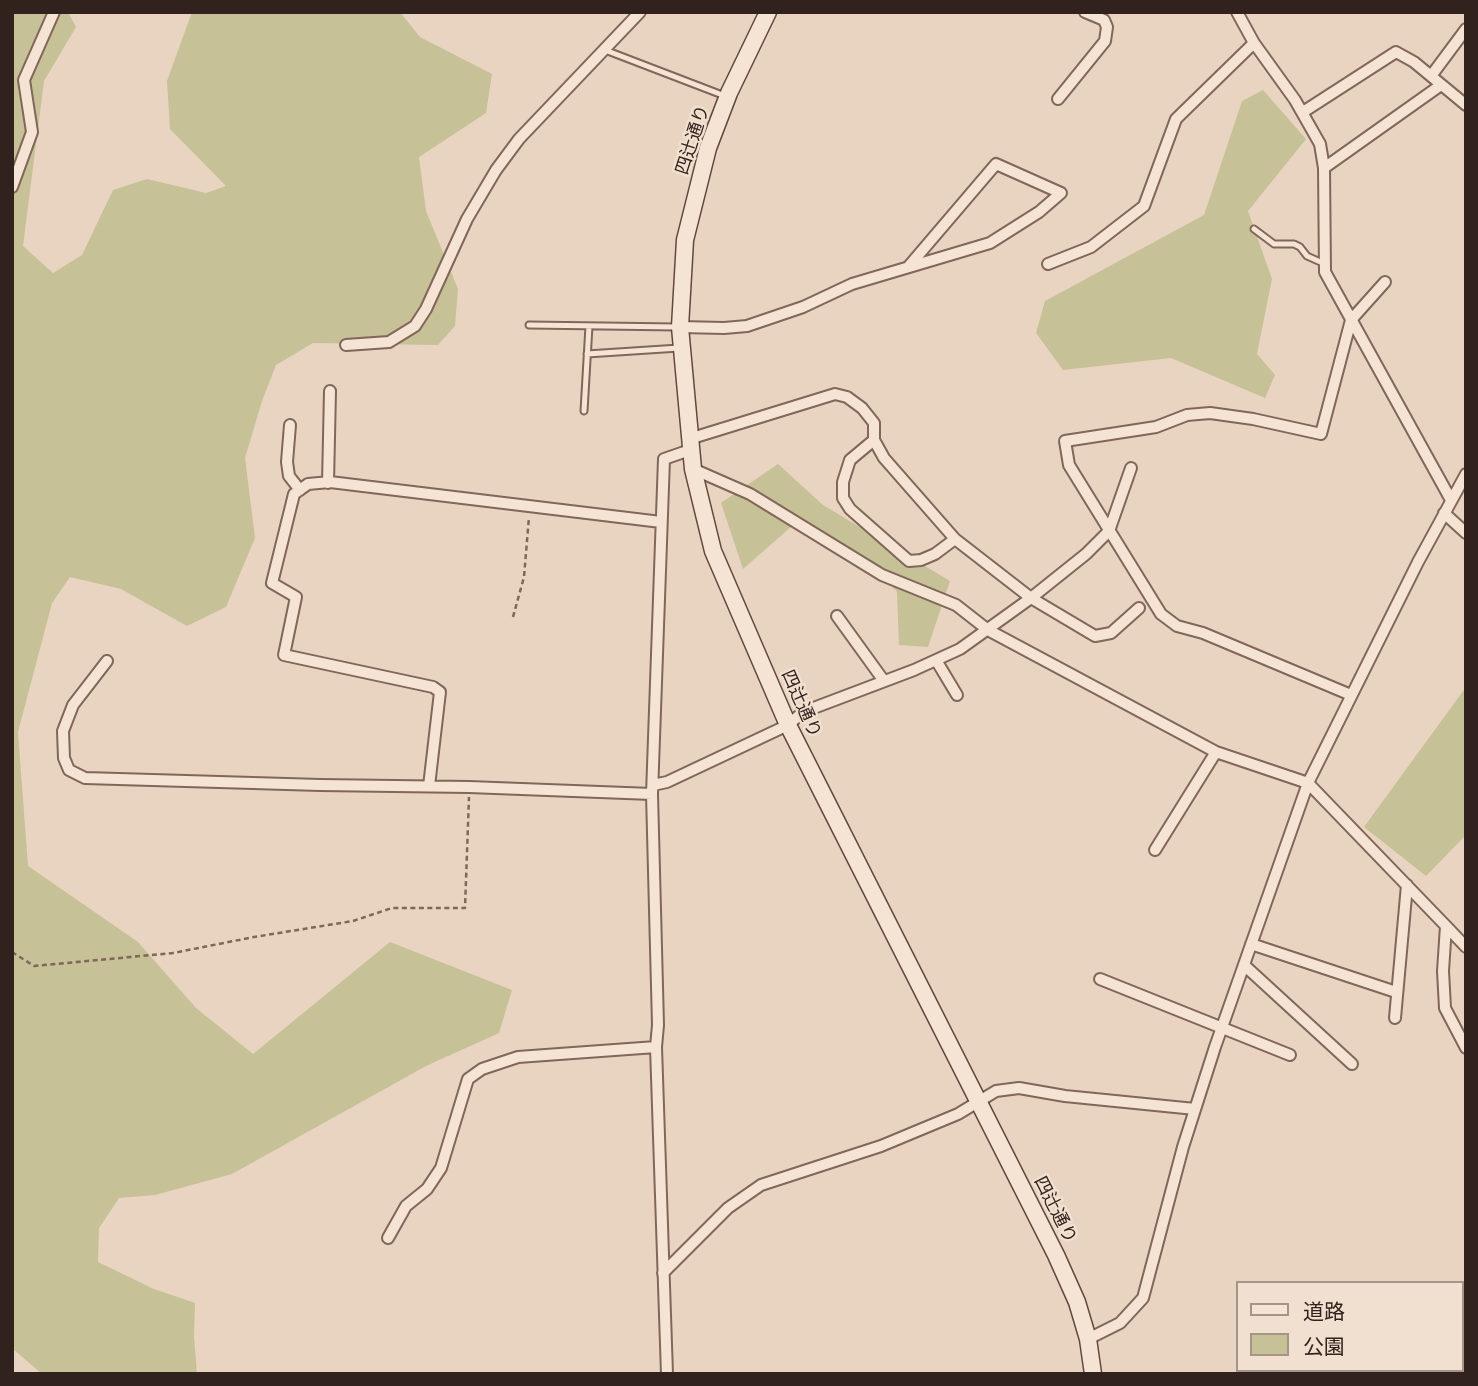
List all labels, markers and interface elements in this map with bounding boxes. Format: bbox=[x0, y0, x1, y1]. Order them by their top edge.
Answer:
street label: 四辻通り bbox=[672, 102, 714, 178]
street label: 四辻通り bbox=[776, 667, 826, 741]
street label: 四辻通り bbox=[1029, 1173, 1081, 1247]
legend bbox=[1236, 1281, 1464, 1372]
text: 道路 bbox=[1303, 1297, 1345, 1325]
text: 公園 bbox=[1303, 1332, 1345, 1360]

